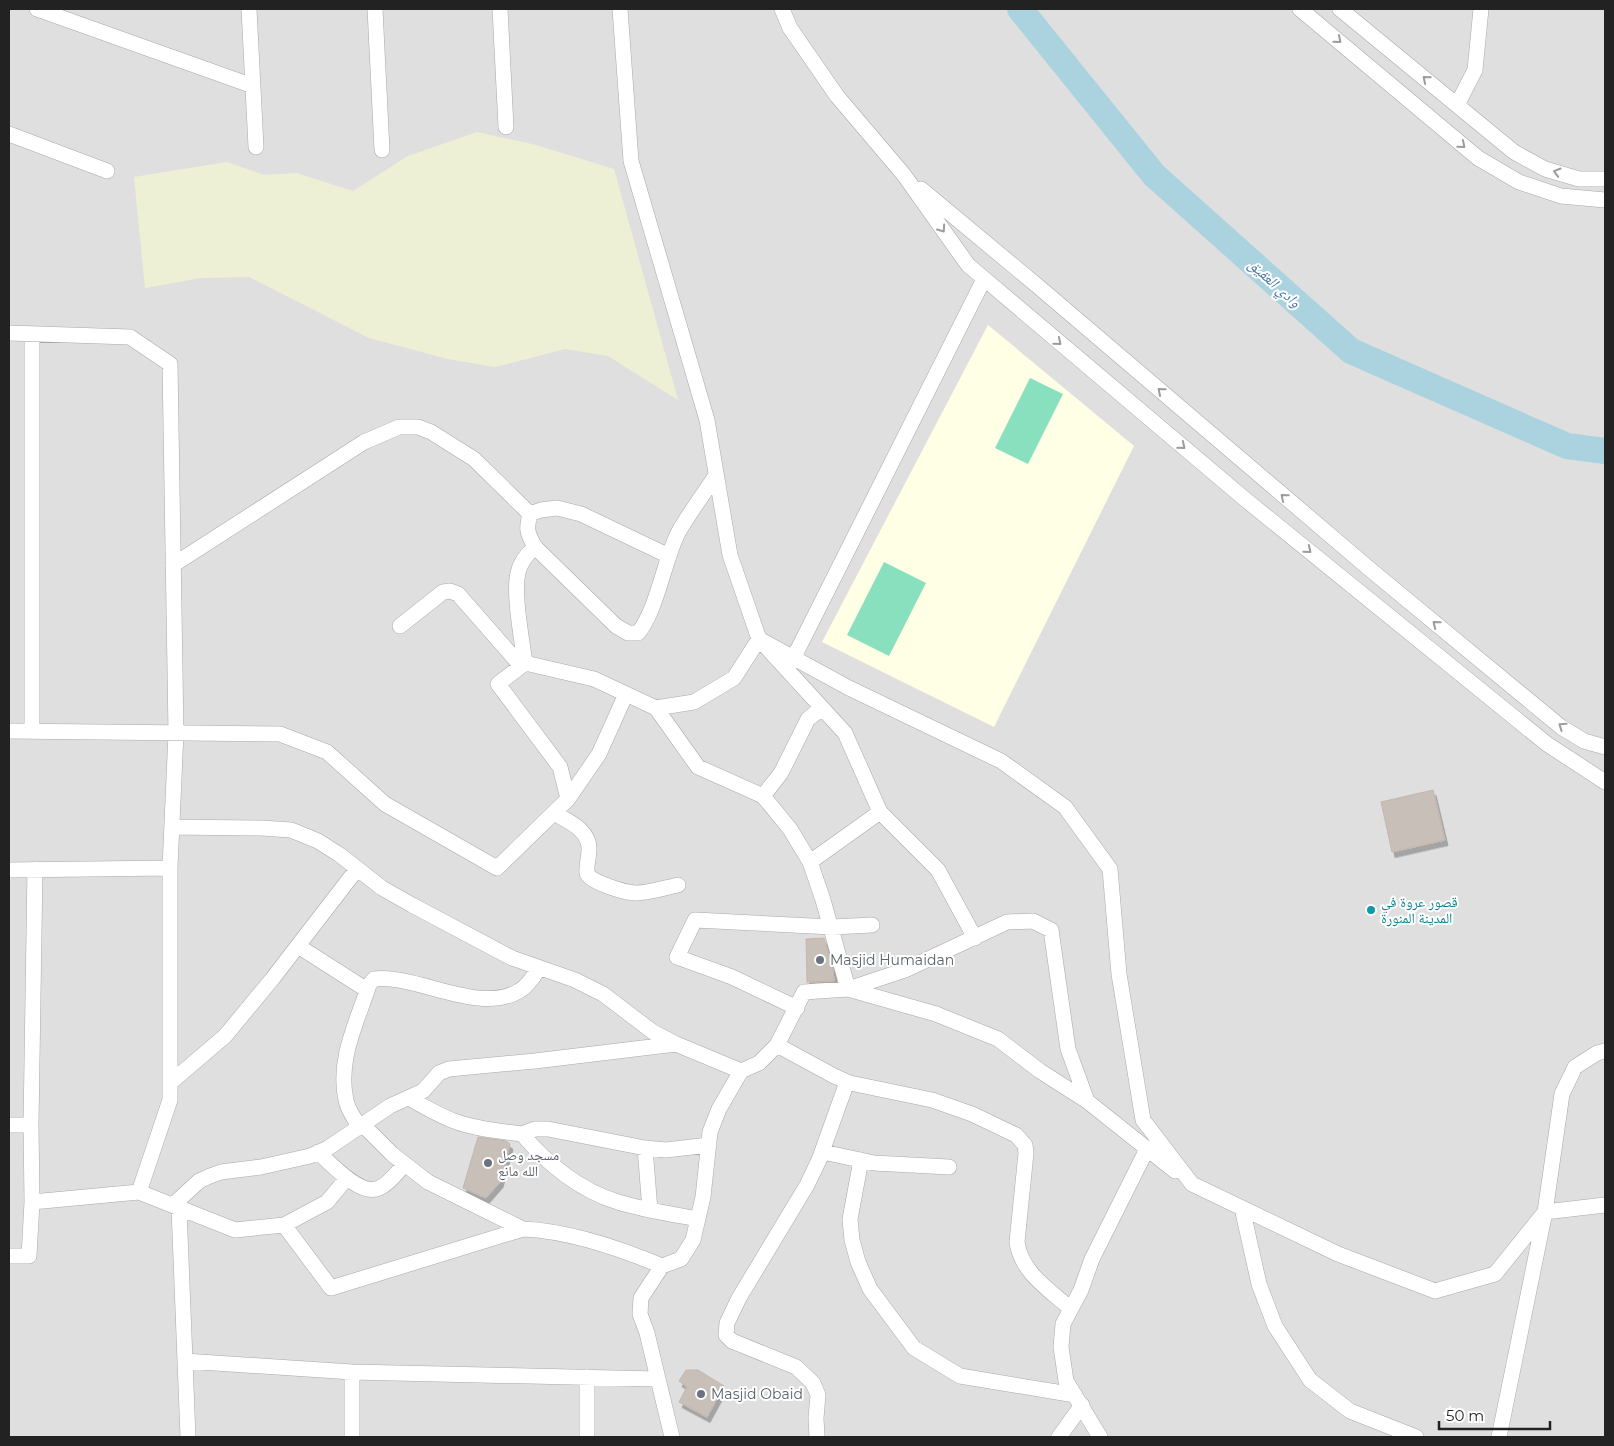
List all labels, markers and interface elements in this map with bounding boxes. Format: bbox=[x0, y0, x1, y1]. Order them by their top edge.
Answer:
one-way arrow bbox=[1332, 34, 1341, 43]
one-way arrow bbox=[1423, 77, 1432, 85]
one-way arrow bbox=[1456, 139, 1465, 147]
one-way arrow bbox=[1554, 168, 1562, 178]
one-way arrow bbox=[936, 223, 945, 233]
water label: وادي العقيق bbox=[1243, 255, 1305, 313]
one-way arrow bbox=[1052, 336, 1061, 345]
one-way arrow bbox=[1157, 388, 1166, 397]
one-way arrow bbox=[1177, 441, 1186, 450]
one-way arrow bbox=[1281, 493, 1290, 502]
one-way arrow bbox=[1302, 544, 1311, 553]
one-way arrow bbox=[1432, 620, 1441, 629]
one-way arrow bbox=[1558, 723, 1567, 732]
place label: قصور عروة في المدينة المنورة bbox=[1381, 893, 1458, 927]
marker: قصور عروة في المدينة المنورة bbox=[1365, 904, 1377, 916]
place label: Masjid Humaidan bbox=[830, 951, 954, 969]
marker: Masjid Humaidan bbox=[814, 954, 826, 966]
place label: مسجد وصل الله مانع bbox=[498, 1146, 559, 1181]
marker: مسجد وصل الله مانع bbox=[482, 1157, 494, 1169]
place label: Masjid Obaid bbox=[711, 1385, 803, 1403]
marker: Masjid Obaid bbox=[695, 1388, 707, 1400]
scale bar bbox=[1439, 1398, 1550, 1430]
text: 50 m bbox=[1446, 1406, 1484, 1425]

